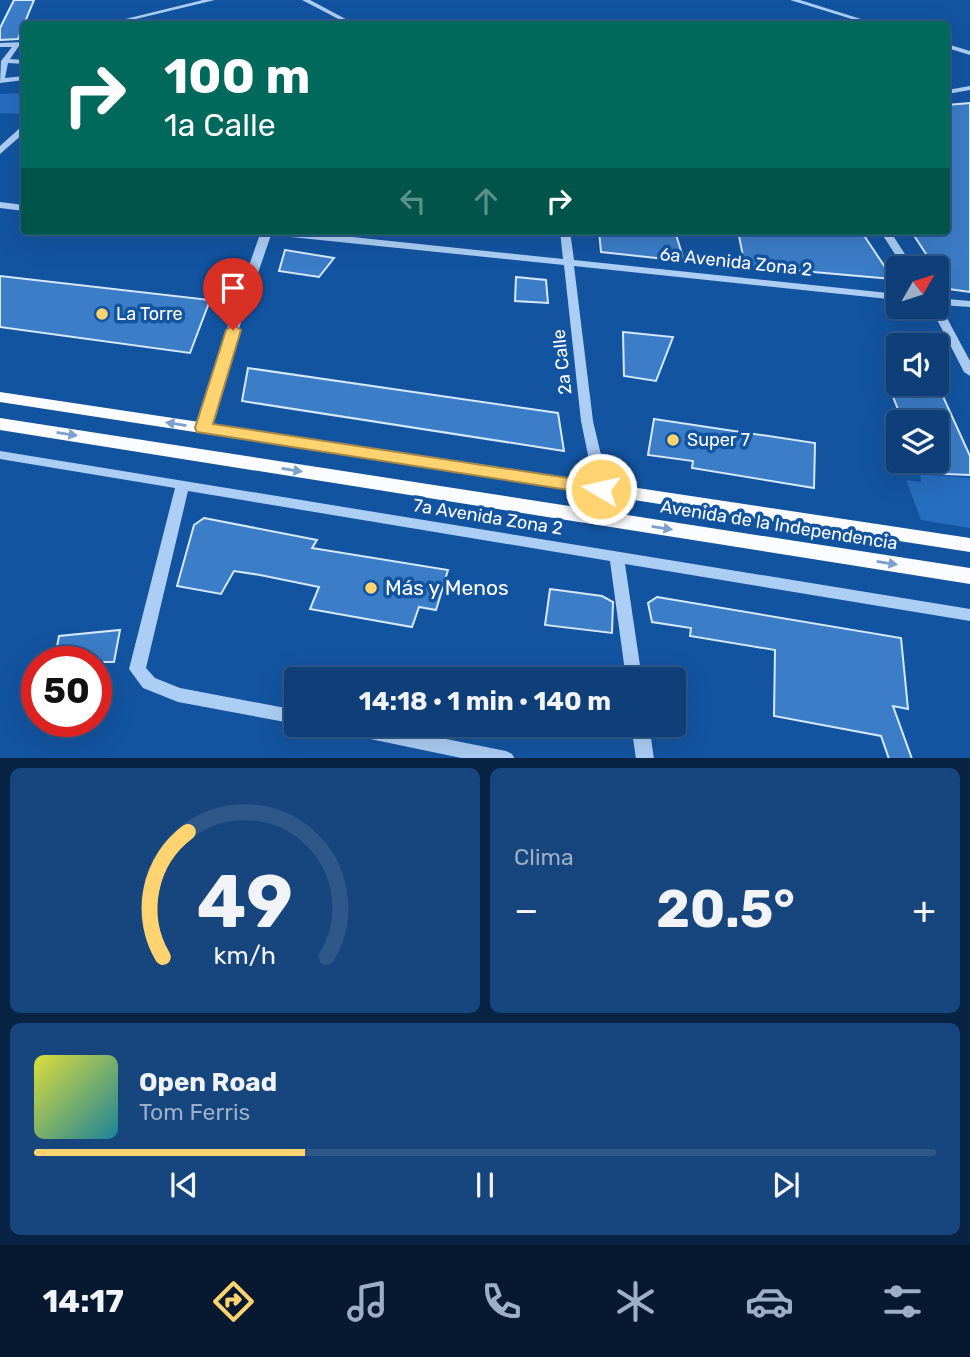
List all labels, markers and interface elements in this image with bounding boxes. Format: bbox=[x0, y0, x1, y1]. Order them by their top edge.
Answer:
text: 100 m bbox=[164, 47, 310, 105]
icon: right bbox=[49, 49, 140, 140]
text: 1a Calle bbox=[164, 106, 276, 144]
icon: left bbox=[394, 182, 432, 220]
icon: ahead bbox=[467, 182, 505, 220]
icon: right bbox=[540, 182, 578, 220]
street label: 6a Avenida Zona 2 bbox=[659, 243, 813, 281]
north arrow bbox=[886, 256, 948, 318]
map controls bbox=[886, 256, 949, 473]
pin bbox=[203, 258, 263, 330]
icon: arrive bbox=[214, 269, 252, 307]
place label: La Torre bbox=[116, 303, 183, 325]
marker: La Torre bbox=[94, 306, 110, 322]
street label: 2a Calle bbox=[548, 328, 576, 396]
button: sound bbox=[886, 333, 949, 396]
button: layers bbox=[886, 410, 949, 473]
one-way arrow bbox=[165, 418, 187, 429]
one-way arrow bbox=[57, 429, 79, 440]
place label: Super 7 bbox=[687, 429, 750, 451]
marker: Super 7 bbox=[665, 432, 681, 448]
position arrow bbox=[564, 452, 638, 526]
one-way arrow bbox=[281, 465, 303, 476]
street label: 7a Avenida Zona 2 bbox=[412, 494, 564, 540]
street label: Avenida de la Independencia bbox=[659, 495, 899, 555]
one-way arrow bbox=[651, 522, 673, 533]
one-way arrow bbox=[876, 558, 898, 569]
place label: Más y Menos bbox=[385, 575, 509, 600]
marker: Más y Menos bbox=[363, 580, 379, 596]
speed limit sign: 50 bbox=[21, 646, 112, 737]
text: 14:18 · 1 min · 140 m bbox=[359, 686, 611, 717]
text: Clima bbox=[514, 843, 574, 871]
text: 49 bbox=[197, 859, 293, 945]
text: 20.5° bbox=[656, 878, 795, 940]
text: − bbox=[514, 887, 539, 933]
text: + bbox=[912, 887, 936, 933]
text: km/h bbox=[214, 940, 276, 969]
text: Open Road bbox=[139, 1067, 277, 1098]
text: Tom Ferris bbox=[139, 1098, 250, 1126]
icon: previous bbox=[165, 1166, 203, 1204]
icon: pause bbox=[466, 1166, 504, 1204]
icon: next bbox=[767, 1166, 805, 1204]
icon: directions bbox=[209, 1277, 258, 1326]
icon: music bbox=[343, 1277, 392, 1326]
icon: phone bbox=[477, 1277, 526, 1326]
icon: climate bbox=[611, 1277, 660, 1326]
icon: car bbox=[745, 1277, 794, 1326]
icon: filters bbox=[878, 1277, 927, 1326]
text: 14:17 bbox=[42, 1282, 124, 1320]

